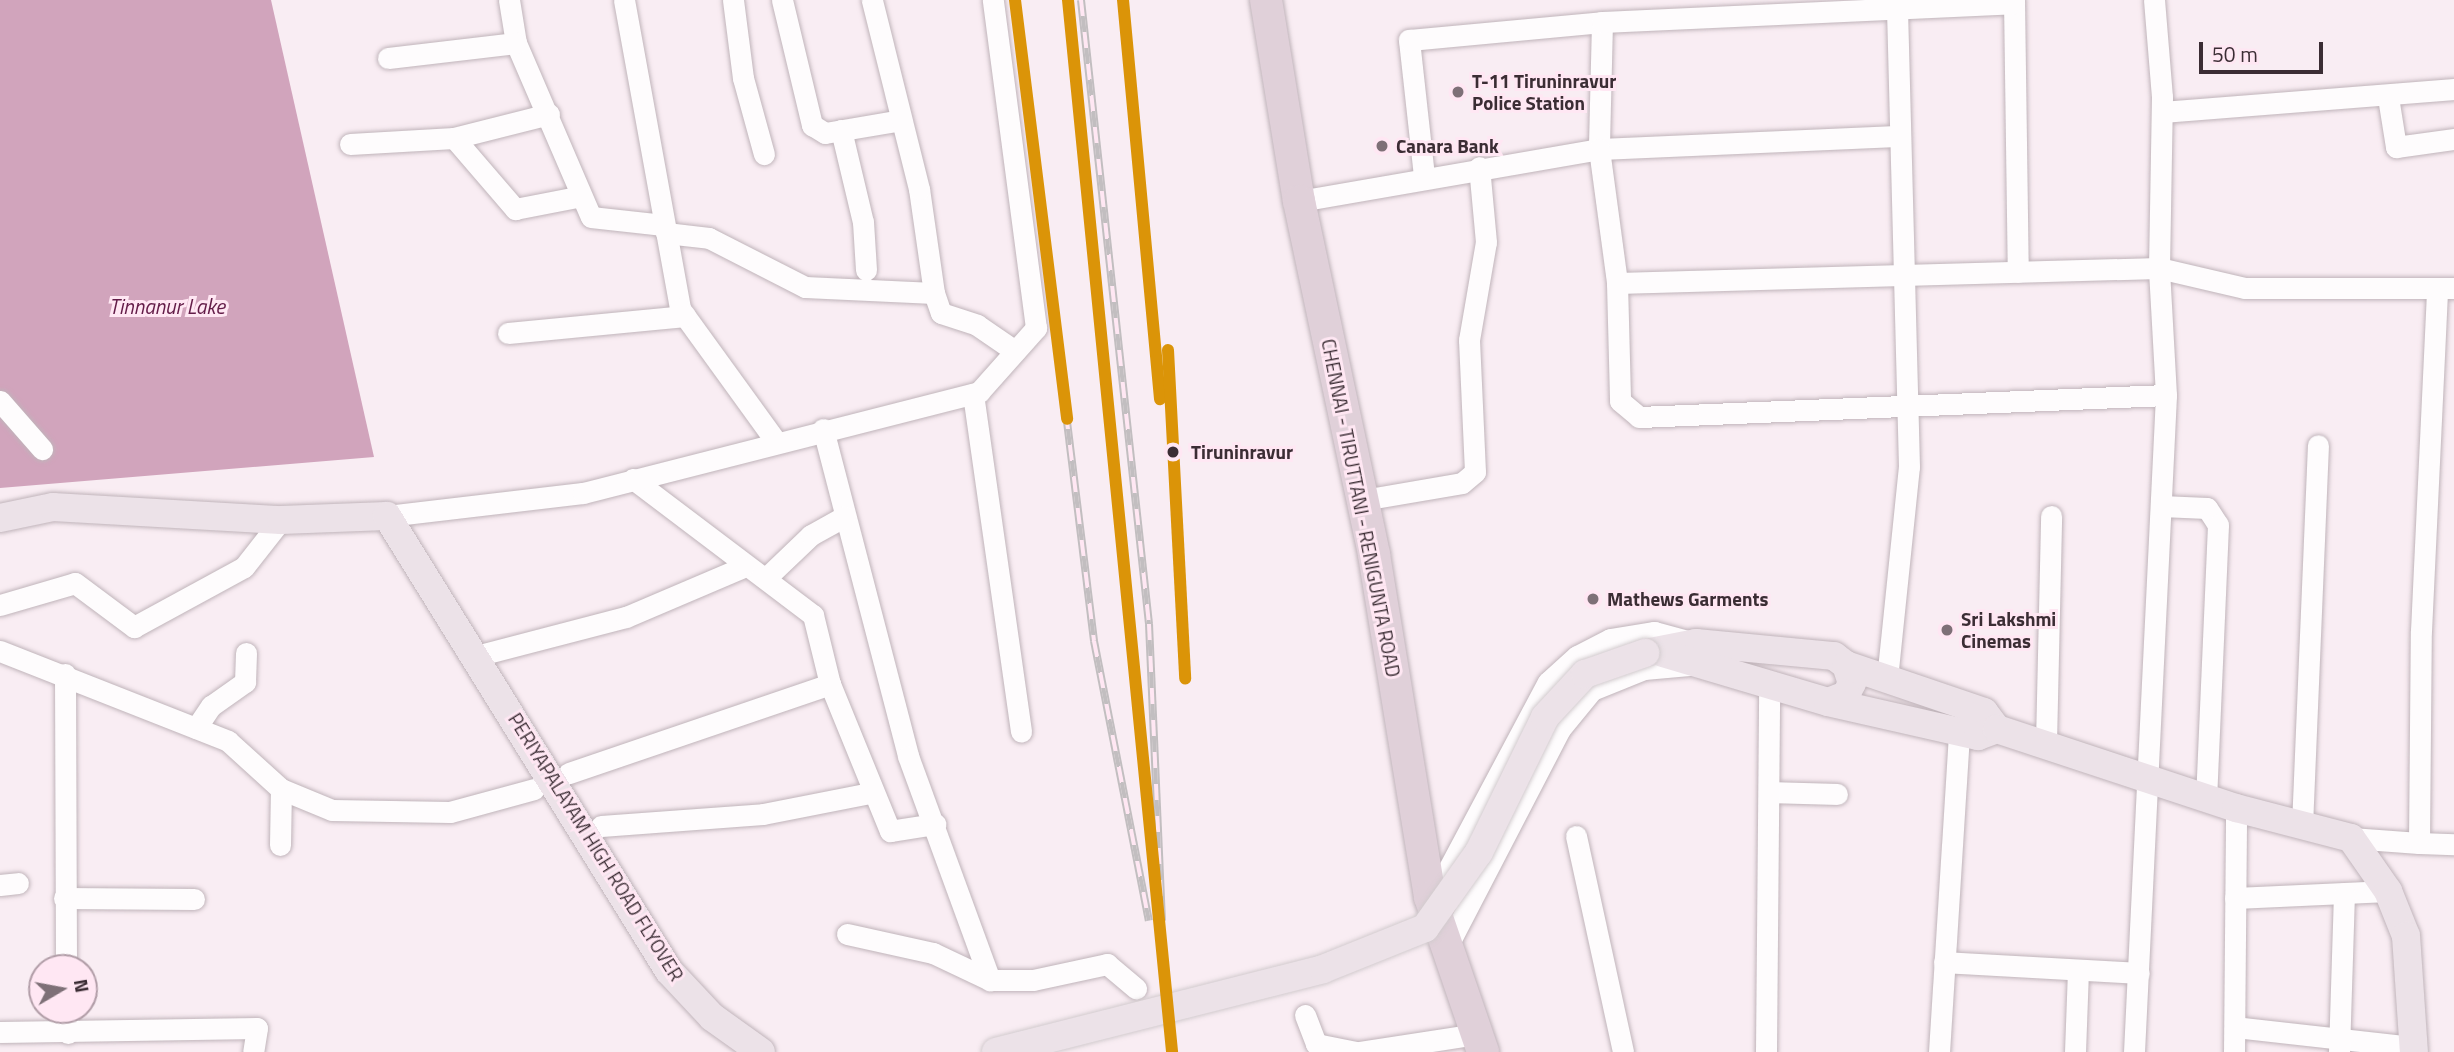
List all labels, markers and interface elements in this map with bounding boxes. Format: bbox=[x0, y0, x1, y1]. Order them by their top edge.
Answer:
scale bar bbox=[2202, 28, 2326, 72]
text: 50 m bbox=[2212, 38, 2258, 70]
place label: T-11 Tiruninravur Police Station bbox=[1472, 70, 1616, 114]
marker: T-11 Tiruninravur Police Station bbox=[1450, 84, 1466, 100]
place label: Canara Bank bbox=[1396, 135, 1499, 157]
marker: Canara Bank bbox=[1374, 138, 1390, 154]
water label: Tinnanur Lake bbox=[109, 293, 225, 319]
street label: CHENNAI - TIRUTTANI - RENIGUNTA ROAD bbox=[1317, 337, 1405, 679]
marker: Tiruninravur bbox=[1161, 440, 1185, 464]
place label: Tiruninravur bbox=[1191, 441, 1293, 463]
place label: Mathews Garments bbox=[1607, 588, 1768, 610]
marker: Mathews Garments bbox=[1585, 591, 1601, 607]
place label: Sri Lakshmi Cinemas bbox=[1961, 608, 2056, 652]
marker: Sri Lakshmi Cinemas bbox=[1939, 622, 1955, 638]
street label: PERIYAPALAYAM HIGH ROAD FLYOVER bbox=[504, 709, 688, 985]
north arrow bbox=[28, 954, 98, 1024]
text: N bbox=[67, 977, 98, 995]

